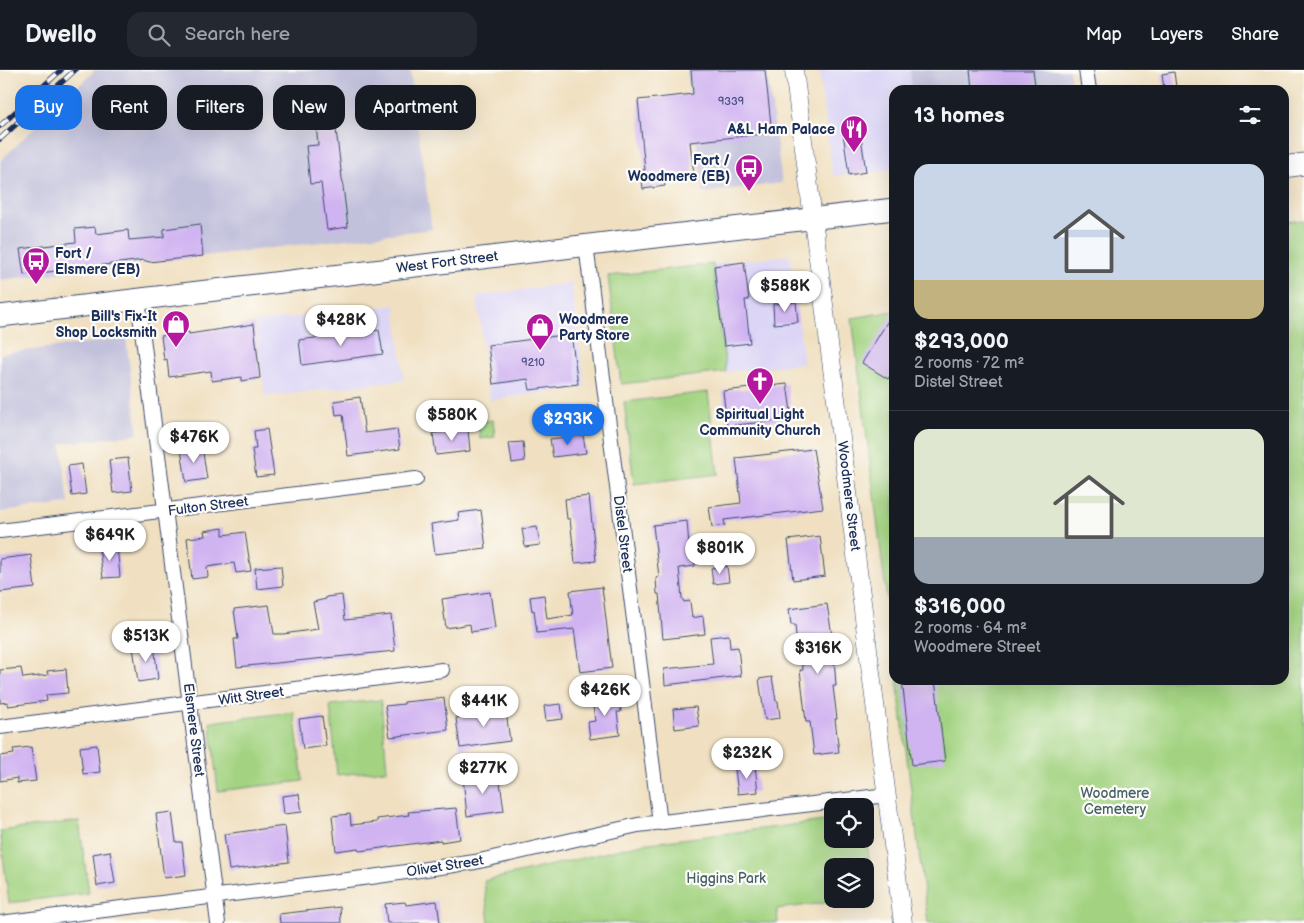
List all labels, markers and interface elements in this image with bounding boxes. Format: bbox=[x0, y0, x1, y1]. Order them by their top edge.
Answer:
search box bbox=[127, 12, 477, 57]
text: Dwello bbox=[25, 20, 97, 49]
icon: search bbox=[145, 21, 173, 49]
text: Search here bbox=[185, 23, 290, 46]
text: Map bbox=[1086, 24, 1122, 45]
text: Layers bbox=[1150, 24, 1203, 45]
text: Share bbox=[1231, 24, 1279, 45]
chip: Buy bbox=[15, 85, 82, 130]
chip: Rent bbox=[92, 85, 167, 130]
chip: Filters bbox=[177, 85, 263, 130]
chip: New bbox=[273, 85, 345, 130]
chip: Apartment bbox=[355, 85, 476, 130]
house number: 9339 bbox=[718, 95, 744, 108]
icon: filters bbox=[1236, 101, 1264, 129]
text: 13 homes bbox=[914, 103, 1005, 128]
restaurant icon: A&L Ham Palace bbox=[839, 114, 869, 153]
place label: A&L Ham Palace bbox=[727, 121, 835, 138]
place label: Fort / Woodmere (EB) bbox=[628, 152, 730, 185]
bus stop icon: Fort / Woodmere (EB) bbox=[734, 153, 764, 192]
icon: home bbox=[1044, 196, 1134, 286]
place label: Fort / Elsmere (EB) bbox=[55, 245, 141, 278]
bus stop icon: Fort / Elsmere (EB) bbox=[21, 246, 51, 285]
street label: West Fort Street bbox=[395, 247, 500, 277]
pin: $588K bbox=[750, 270, 820, 313]
text: $588K bbox=[760, 277, 810, 296]
pin: $428K bbox=[306, 304, 376, 347]
place label: Bill's Fix-It Shop Locksmith bbox=[56, 308, 157, 341]
shop icon: Bill's Fix-It Shop Locksmith bbox=[161, 309, 191, 348]
text: $428K bbox=[316, 311, 366, 330]
place label: Woodmere Party Store bbox=[559, 311, 630, 344]
shop icon: Woodmere Party Store bbox=[525, 312, 555, 351]
text: $293,000 bbox=[914, 329, 1009, 354]
text: 2 rooms · 72 m² bbox=[914, 354, 1024, 373]
house number: 9210 bbox=[521, 356, 545, 369]
church icon: Spiritual Light Community Church bbox=[745, 366, 775, 405]
text: Distel Street bbox=[914, 373, 1003, 392]
pin: $580K bbox=[417, 400, 487, 442]
pin: $293K bbox=[533, 404, 603, 446]
text: $580K bbox=[427, 406, 477, 425]
place label: Spiritual Light Community Church bbox=[699, 406, 821, 439]
text: $293K bbox=[543, 410, 593, 429]
pin: $476K bbox=[159, 422, 229, 464]
text: $476K bbox=[169, 428, 219, 447]
street label: Woodmere Street bbox=[834, 440, 864, 553]
icon: home bbox=[1044, 462, 1134, 552]
street label: Fulton Street bbox=[167, 493, 250, 519]
street label: Distel Street bbox=[610, 494, 636, 574]
pin: $649K bbox=[75, 520, 145, 562]
text: $649K bbox=[85, 526, 135, 545]
pin: $801K bbox=[685, 532, 755, 575]
text: $801K bbox=[696, 539, 744, 558]
text: $316,000 bbox=[914, 594, 1006, 619]
text: 2 rooms · 64 m² bbox=[914, 619, 1027, 638]
pin: $513K bbox=[111, 620, 181, 663]
text: $513K bbox=[123, 627, 169, 646]
pin: $316K bbox=[783, 632, 853, 675]
text: Woodmere Street bbox=[914, 638, 1041, 657]
text: $316K bbox=[794, 639, 842, 658]
pin: $426K bbox=[570, 674, 640, 717]
text: $426K bbox=[580, 681, 630, 700]
street label: Elsmere Street bbox=[180, 682, 208, 778]
street label: Witt Street bbox=[217, 683, 286, 709]
pin: $441K bbox=[449, 686, 519, 728]
text: $441K bbox=[461, 692, 507, 711]
pin: $232K bbox=[712, 738, 782, 780]
text: $232K bbox=[722, 744, 772, 763]
pin: $277K bbox=[448, 752, 518, 795]
text: $277K bbox=[459, 759, 507, 778]
park label: Woodmere Cemetery bbox=[1081, 785, 1149, 818]
map controls bbox=[824, 798, 874, 908]
button: locate bbox=[824, 798, 874, 848]
street label: Olivet Street bbox=[405, 851, 485, 880]
button: layers bbox=[824, 858, 874, 908]
park label: Higgins Park bbox=[686, 870, 766, 887]

